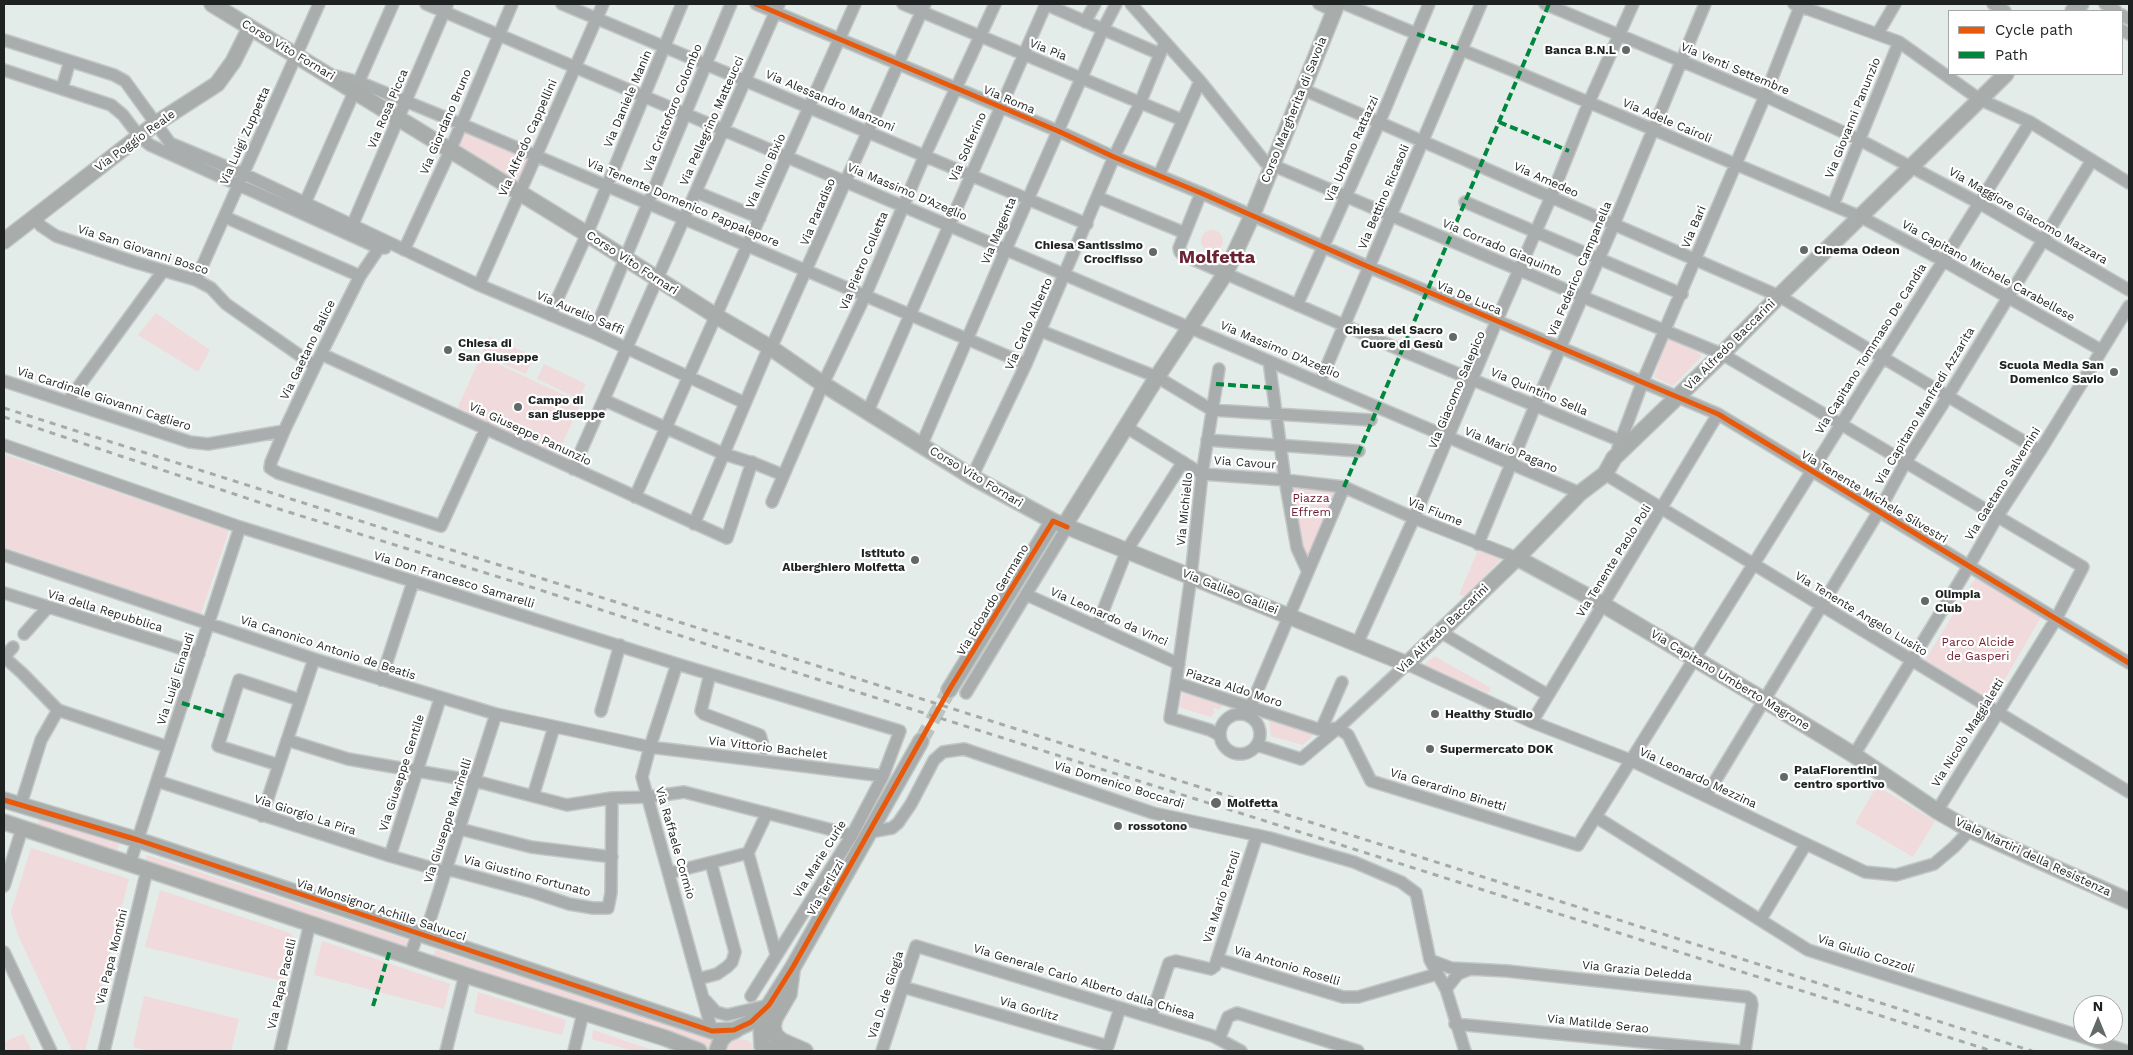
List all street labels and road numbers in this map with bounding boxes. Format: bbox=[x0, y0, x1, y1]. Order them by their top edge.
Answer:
street label: Corso Vito Fornari bbox=[239, 17, 337, 83]
street label: Corso Margherita di Savoia bbox=[1258, 35, 1330, 185]
street label: Via Pia bbox=[1027, 36, 1069, 64]
street label: Via Venti Settembre bbox=[1678, 40, 1792, 98]
street label: Via Cristoforo Colombo bbox=[641, 42, 705, 174]
street label: Via Daniele Manin bbox=[601, 48, 655, 150]
street label: Via Pellegrino Matteucci bbox=[677, 54, 747, 188]
street label: Via Giovanni Panunzio bbox=[1822, 55, 1884, 181]
street label: Via Rosa Picca bbox=[365, 67, 411, 151]
street label: Via Giordano Bruno bbox=[417, 67, 475, 177]
street label: Via Alessandro Manzoni bbox=[763, 67, 897, 135]
street label: Via Alfredo Cappellini bbox=[496, 77, 560, 199]
street label: Via Roma bbox=[981, 83, 1037, 117]
street label: Via Luigi Zuppetta bbox=[217, 85, 273, 187]
street label: Via Urbano Rattazzi bbox=[1322, 94, 1382, 204]
street label: Via Adele Cairoli bbox=[1620, 96, 1714, 146]
street label: Via Poggio Reale bbox=[92, 107, 178, 175]
street label: Via Solferino bbox=[946, 110, 990, 184]
street label: Via Nino Bixio bbox=[743, 131, 789, 211]
street label: Via Bettino Ricasoli bbox=[1355, 142, 1413, 252]
street label: Via Tenente Domenico Pappalepore bbox=[584, 156, 782, 250]
street label: Via Amedeo bbox=[1511, 159, 1581, 201]
street label: Via Massimo D'Azeglio bbox=[845, 160, 969, 224]
street label: Via Maggiore Giacomo Mazzara bbox=[1946, 164, 2110, 268]
street label: Via Paradiso bbox=[797, 176, 839, 248]
street label: Via Magenta bbox=[978, 195, 1020, 267]
street label: Via Federico Campanella bbox=[1545, 199, 1615, 339]
street label: Via Bari bbox=[1679, 204, 1709, 250]
street label: Via Pietro Colletta bbox=[837, 210, 891, 312]
street label: Via Corrado Giaquinto bbox=[1440, 216, 1564, 280]
street label: Via Capitano Michele Carabellese bbox=[1899, 217, 2077, 325]
street label: Via San Giovanni Bosco bbox=[76, 222, 210, 278]
street label: Corso Vito Fornari bbox=[584, 228, 680, 298]
street label: Via Capitano Tommaso De Candia bbox=[1812, 261, 1930, 437]
street label: Via Carlo Alberto bbox=[1002, 276, 1056, 372]
street label: Via De Luca bbox=[1434, 278, 1504, 318]
street label: Via Aurelio Saffi bbox=[534, 288, 626, 338]
street label: Via Alfredo Baccarini bbox=[1682, 297, 1778, 393]
street label: Via Gaetano Balice bbox=[277, 298, 339, 402]
street label: Via Massimo D'Azeglio bbox=[1218, 318, 1342, 382]
street label: Via Capitano Manfredi Azzarita bbox=[1872, 325, 1978, 487]
street label: Via Giacomo Salepico bbox=[1426, 329, 1488, 451]
street label: Via Cardinale Giovanni Cagliero bbox=[15, 364, 193, 434]
street label: Via Quintino Sella bbox=[1488, 365, 1590, 419]
street label: Via Giuseppe Panunzio bbox=[466, 399, 594, 469]
street label: Via Mario Pagano bbox=[1462, 424, 1560, 476]
street label: Via Gaetano Salvemini bbox=[1962, 425, 2044, 543]
street label: Corso Vito Fornari bbox=[927, 444, 1025, 510]
street label: Via Tenente Michele Silvestri bbox=[1798, 447, 1950, 547]
street label: Via Cavour bbox=[1213, 454, 1277, 472]
street label: Via Michiello bbox=[1174, 471, 1196, 547]
street label: Via Fiume bbox=[1405, 494, 1465, 530]
street label: Via Tenente Paolo Poli bbox=[1573, 502, 1655, 620]
street label: Via Edoardo Germano bbox=[954, 542, 1032, 658]
street label: Via Don Francesco Samarelli bbox=[372, 549, 536, 611]
street label: Via Galileo Galilei bbox=[1180, 566, 1280, 618]
street label: Via Tenente Angelo Lusito bbox=[1792, 569, 1930, 659]
street label: Via Alfredo Baccarini bbox=[1394, 581, 1492, 677]
street label: Via Leonardo da Vinci bbox=[1048, 585, 1170, 649]
street label: Via della Repubblica bbox=[46, 587, 164, 635]
street label: Via Canonico Antonio de Beatis bbox=[238, 613, 418, 683]
street label: Via Capitano Umberto Magrone bbox=[1648, 627, 1812, 733]
street label: Via Luigi Einaudi bbox=[154, 631, 198, 727]
street label: Piazza Aldo Moro bbox=[1184, 666, 1284, 710]
street label: Via Nicolò Maggialetti bbox=[1929, 676, 2007, 790]
street label: Via Giuseppe Gentile bbox=[376, 713, 428, 833]
street label: Via Vittorio Bachelet bbox=[708, 734, 828, 762]
street label: Via Leonardo Mezzina bbox=[1637, 744, 1759, 812]
street label: Via Giuseppe Marinelli bbox=[421, 757, 475, 885]
street label: Via Domenico Boccardi bbox=[1052, 758, 1186, 812]
street label: Via Gerardino Binetti bbox=[1388, 765, 1508, 815]
street label: Via Raffaele Cormio bbox=[652, 785, 698, 901]
street label: Via Giorgio La Pira bbox=[252, 792, 358, 838]
street label: Viale Martiri della Resistenza bbox=[1953, 815, 2113, 899]
street label: Via Marie Curie bbox=[790, 818, 850, 900]
street label: Via Mario Petroli bbox=[1200, 849, 1244, 945]
street label: Via Giustino Fortunato bbox=[462, 852, 592, 900]
street label: Via Terlizzi bbox=[804, 857, 848, 919]
street label: Via Monsignor Achille Salvucci bbox=[294, 876, 468, 944]
street label: Via Papa Montini bbox=[93, 908, 131, 1006]
street label: Via Giulio Cozzoli bbox=[1816, 931, 1916, 977]
street label: Via Papa Pacelli bbox=[265, 937, 299, 1031]
street label: Via Generale Carlo Alberto dalla Chiesa bbox=[971, 941, 1197, 1023]
street label: Via Antonio Roselli bbox=[1232, 943, 1342, 989]
street label: Via D. de Giogia bbox=[865, 949, 907, 1041]
street label: Via Grazia Deledda bbox=[1581, 958, 1693, 984]
street label: Via Gorlitz bbox=[998, 994, 1060, 1024]
street label: Via Matilde Serao bbox=[1546, 1011, 1650, 1037]

